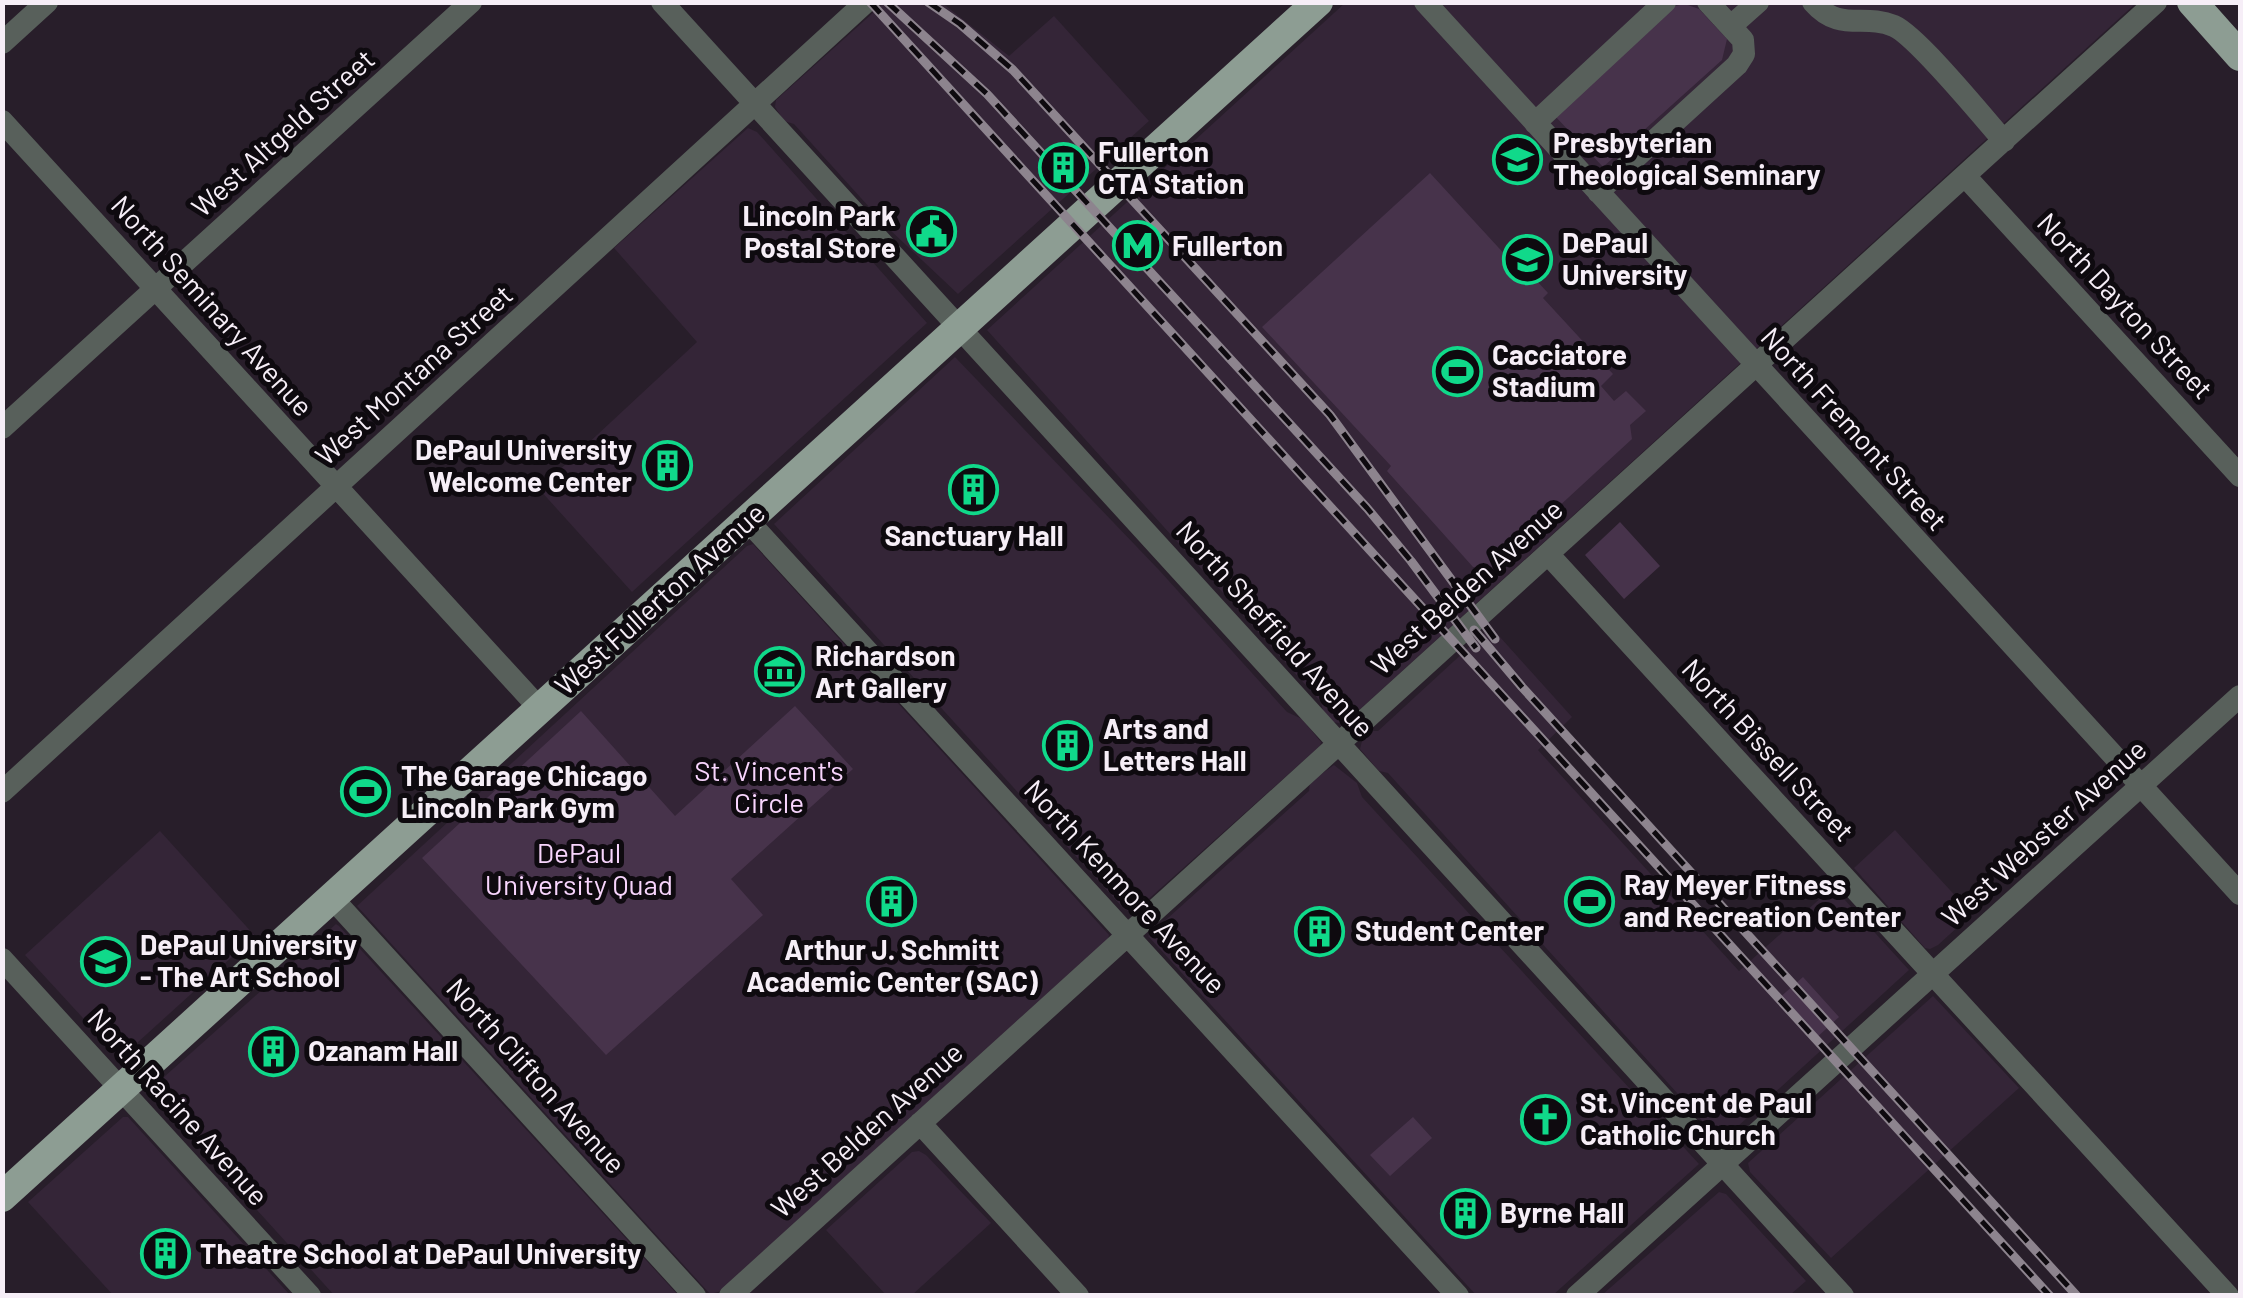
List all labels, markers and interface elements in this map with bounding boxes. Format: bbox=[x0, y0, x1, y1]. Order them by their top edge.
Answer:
street label: West Altgeld Street bbox=[184, 41, 381, 223]
place label: Presbyterian Theological Seminary bbox=[1553, 125, 1821, 191]
school or university icon: Presbyterian Theological Seminary bbox=[1492, 133, 1544, 185]
place label: Fullerton CTA Station bbox=[1098, 134, 1244, 200]
building icon: Fullerton CTA Station bbox=[1037, 142, 1089, 194]
street label: North Seminary Avenue bbox=[105, 188, 321, 423]
place label: Lincoln Park Postal Store bbox=[742, 198, 896, 264]
street label: North Dayton Street bbox=[2031, 205, 2221, 405]
public building icon: Lincoln Park Postal Store bbox=[905, 206, 957, 258]
metro station icon: Fullerton bbox=[1111, 220, 1163, 272]
place label: DePaul University bbox=[1562, 225, 1687, 291]
place label: Fullerton bbox=[1172, 228, 1283, 262]
school or university icon: DePaul University bbox=[1501, 233, 1553, 285]
street label: West Montana Street bbox=[308, 277, 519, 472]
street label: North Fremont Street bbox=[1755, 320, 1955, 537]
place label: Cacciatore Stadium bbox=[1492, 337, 1627, 403]
sports icon: Cacciatore Stadium bbox=[1431, 345, 1483, 397]
place label: DePaul University Welcome Center bbox=[415, 432, 632, 498]
building icon: DePaul University Welcome Center bbox=[641, 440, 693, 492]
building icon: Sanctuary Hall bbox=[948, 463, 1000, 515]
street label: West Belden Avenue bbox=[1364, 491, 1569, 681]
street label: West Fullerton Avenue bbox=[547, 495, 771, 701]
street label: North Sheffield Avenue bbox=[1170, 513, 1382, 743]
place label: Sanctuary Hall bbox=[884, 518, 1064, 552]
place label: Richardson Art Gallery bbox=[815, 638, 956, 704]
museum icon: Richardson Art Gallery bbox=[754, 646, 806, 698]
street label: North Bissell Street bbox=[1676, 651, 1862, 847]
place label: Arts and Letters Hall bbox=[1103, 711, 1247, 777]
building icon: Arts and Letters Hall bbox=[1042, 719, 1094, 771]
street label: West Webster Avenue bbox=[1934, 731, 2153, 933]
park label: St. Vincent's Circle bbox=[694, 753, 844, 819]
place label: The Garage Chicago Lincoln Park Gym bbox=[401, 758, 648, 824]
sports icon: The Garage Chicago Lincoln Park Gym bbox=[340, 766, 392, 818]
street label: North Kenmore Avenue bbox=[1018, 772, 1234, 1000]
park label: DePaul University Quad bbox=[485, 835, 673, 901]
place label: Ray Meyer Fitness and Recreation Center bbox=[1624, 867, 1901, 933]
sports icon: Ray Meyer Fitness and Recreation Center bbox=[1563, 875, 1615, 927]
building icon: Arthur J. Schmitt Academic Center (SAC) bbox=[866, 876, 918, 928]
building icon: Student Center bbox=[1294, 905, 1346, 957]
place label: Student Center bbox=[1355, 913, 1545, 947]
place label: DePaul University - The Art School bbox=[140, 927, 357, 993]
place label: Arthur J. Schmitt Academic Center (SAC) bbox=[746, 932, 1038, 998]
school or university icon: DePaul University - The Art School bbox=[79, 935, 131, 987]
street label: North Clifton Avenue bbox=[440, 971, 633, 1180]
street label: North Racine Avenue bbox=[81, 1001, 276, 1212]
building icon: Ozanam Hall bbox=[247, 1025, 299, 1077]
place label: Ozanam Hall bbox=[308, 1033, 458, 1067]
street label: West Belden Avenue bbox=[764, 1034, 969, 1224]
place label: St. Vincent de Paul Catholic Church bbox=[1580, 1085, 1812, 1151]
church icon: St. Vincent de Paul Catholic Church bbox=[1519, 1093, 1571, 1145]
building icon: Byrne Hall bbox=[1439, 1187, 1491, 1239]
place label: Byrne Hall bbox=[1500, 1195, 1624, 1229]
building icon: Theatre School at DePaul University bbox=[139, 1228, 191, 1280]
place label: Theatre School at DePaul University bbox=[200, 1236, 641, 1270]

